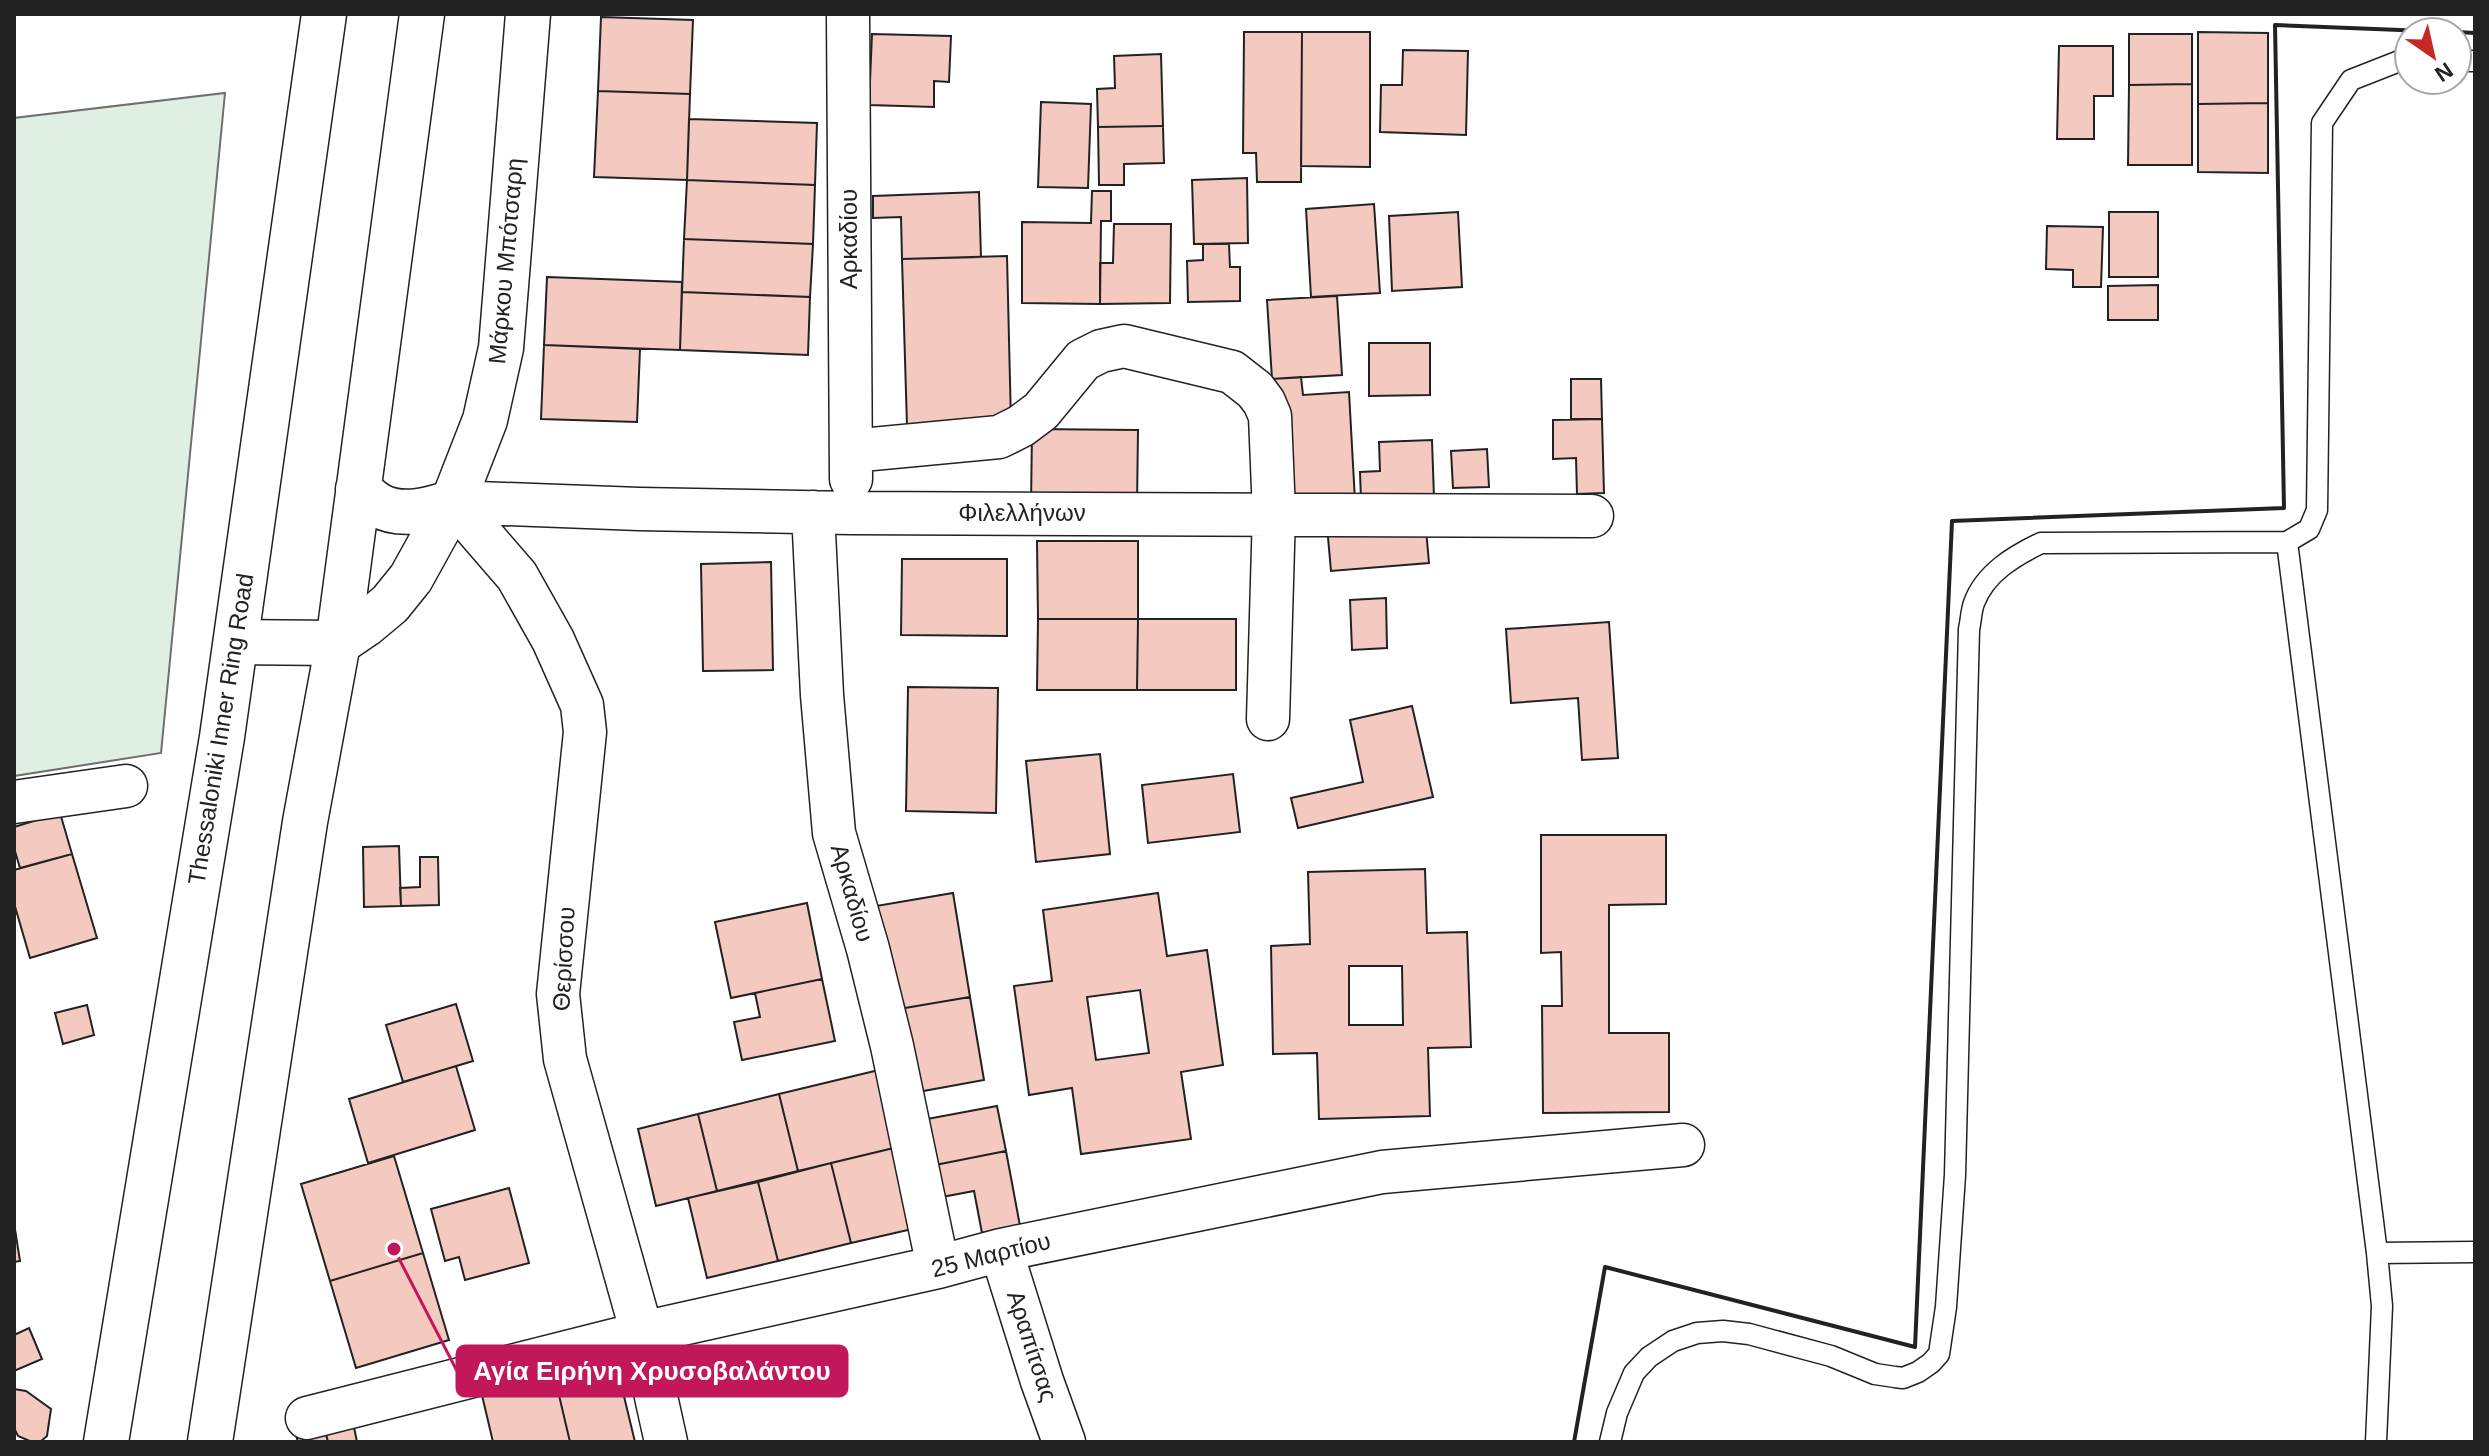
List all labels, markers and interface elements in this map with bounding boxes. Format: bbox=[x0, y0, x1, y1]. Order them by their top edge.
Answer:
north arrow bbox=[2393, 16, 2473, 96]
text: N bbox=[2430, 57, 2457, 87]
street label: Μάρκου Μπότσαρη bbox=[483, 157, 528, 365]
street label: Αρκαδίου bbox=[835, 189, 862, 289]
street label: Φιλελλήνων bbox=[958, 499, 1086, 526]
street label: Thessaloniki Inner Ring Road bbox=[183, 571, 258, 887]
street label: Αρκαδίου bbox=[826, 841, 879, 945]
street label: Θερίσσου bbox=[547, 906, 580, 1012]
street label: 25 Μαρτίου bbox=[929, 1227, 1053, 1282]
street label: Αραπίτσας bbox=[1002, 1287, 1063, 1405]
callout: Αγία Ειρήνη Χρυσοβαλάντου bbox=[457, 1346, 847, 1396]
text: Αγία Ειρήνη Χρυσοβαλάντου bbox=[473, 1356, 831, 1386]

